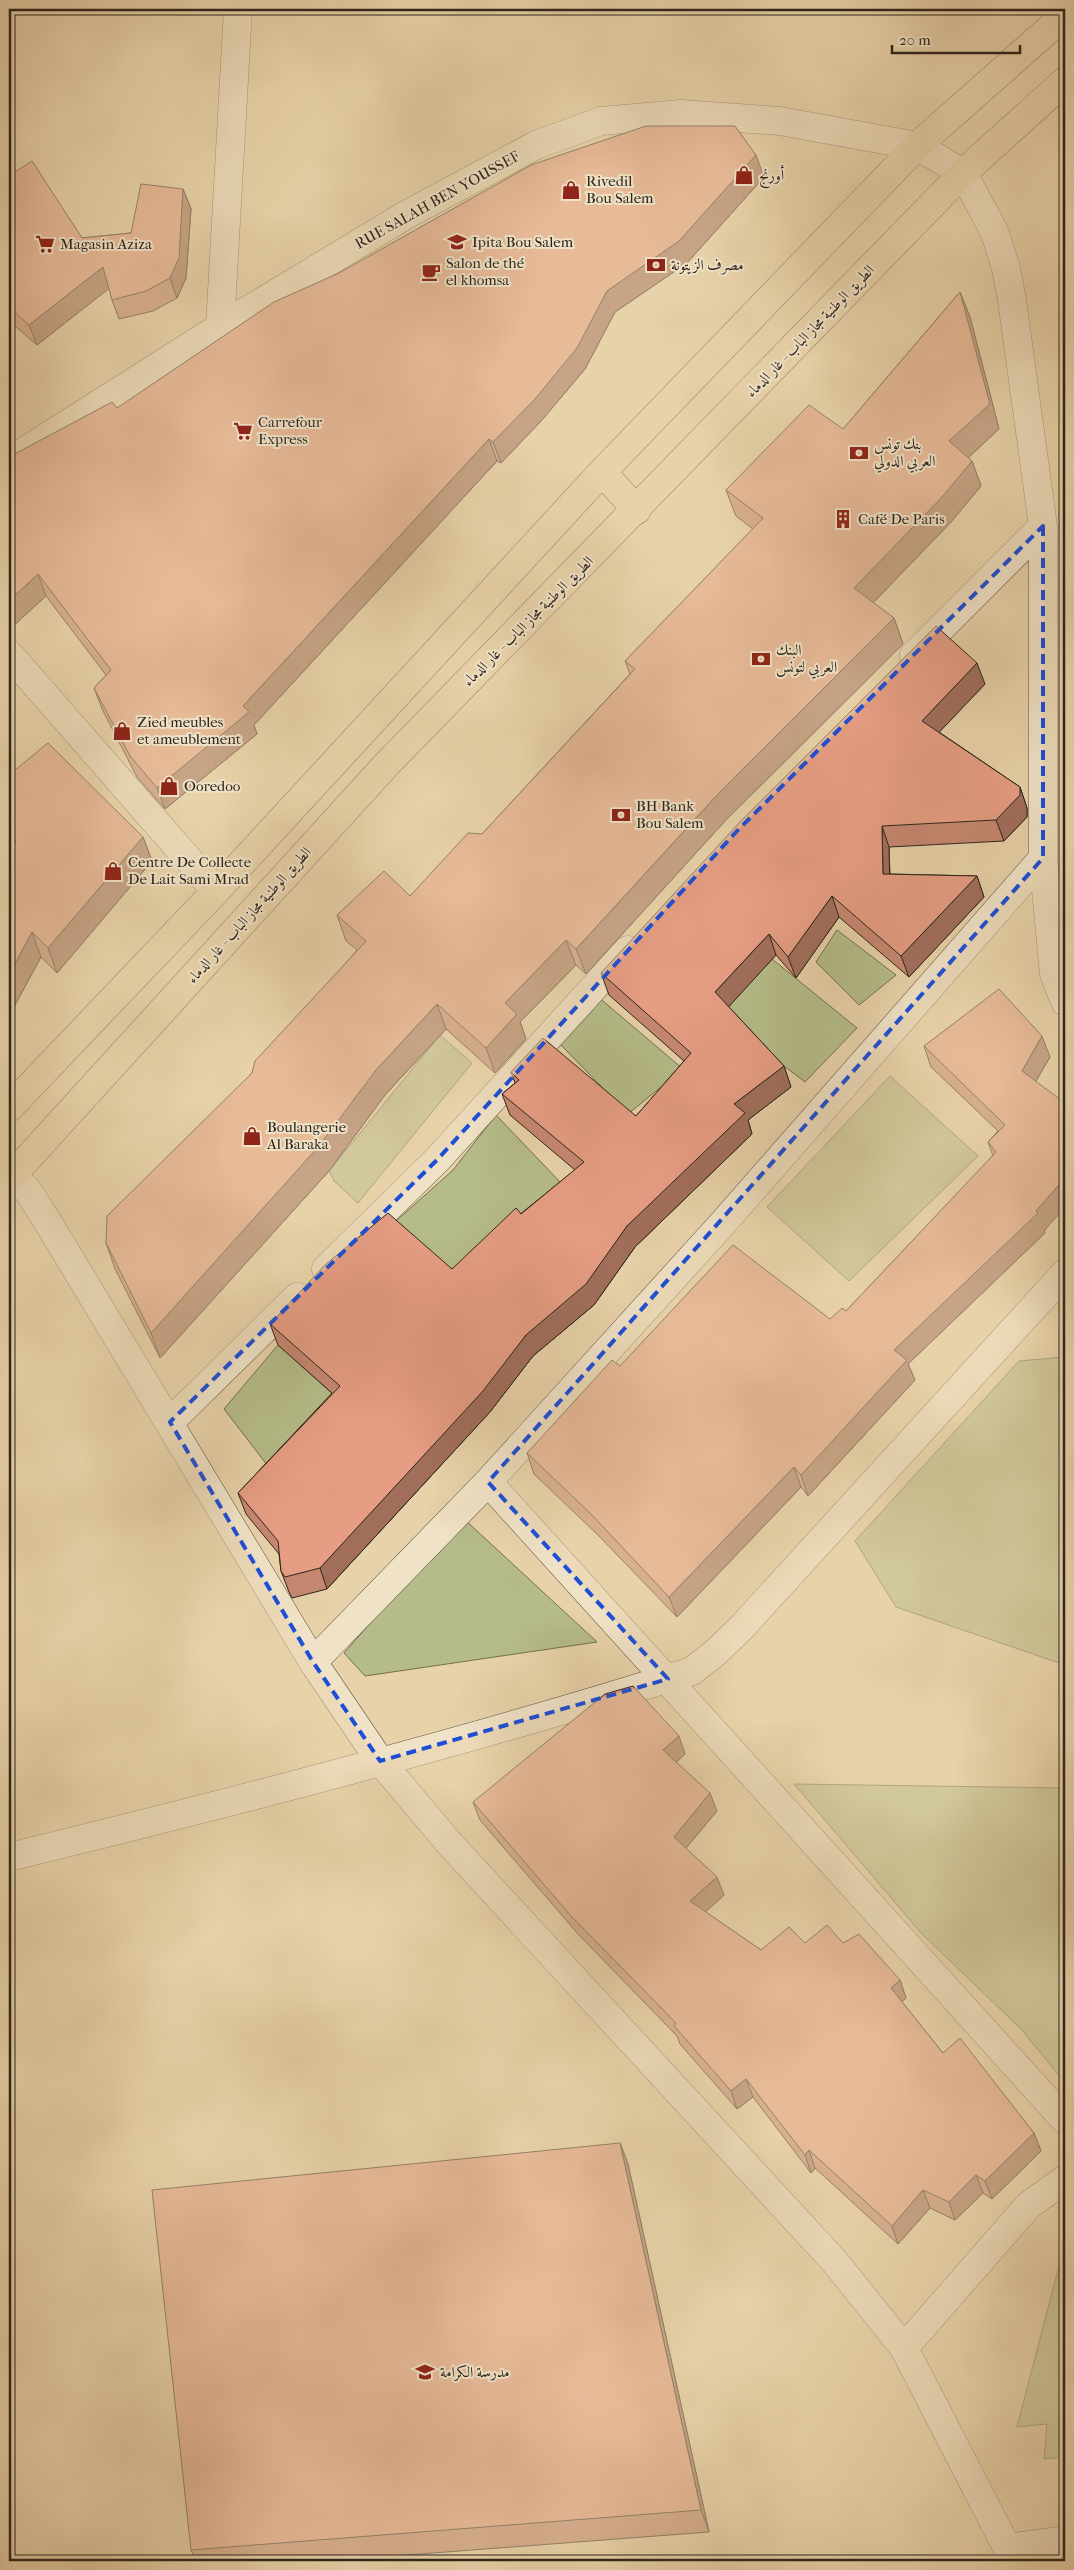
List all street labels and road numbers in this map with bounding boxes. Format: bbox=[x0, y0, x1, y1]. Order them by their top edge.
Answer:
street label: RUE SALAH BEN YOUSSEF bbox=[352, 147, 522, 253]
street label: الطريق الوطنية مجاز الباب - غار الدماء bbox=[742, 261, 879, 402]
street label: الطريق الوطنية مجاز الباب - غار الدماء bbox=[459, 552, 598, 691]
street label: الطريق الوطنية مجاز الباب - غار الدماء bbox=[183, 843, 316, 988]

